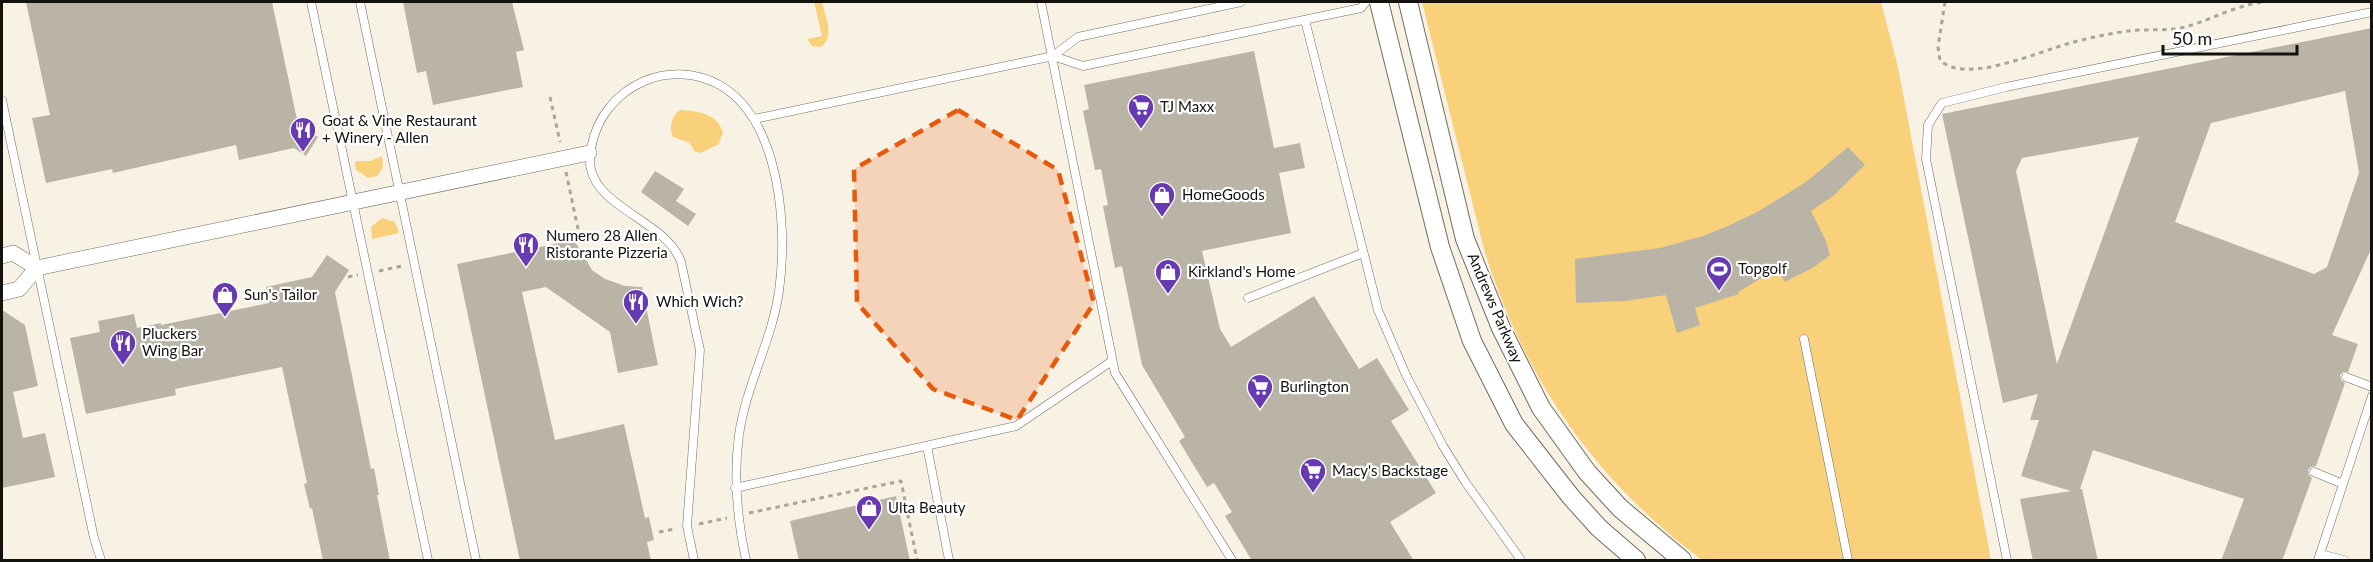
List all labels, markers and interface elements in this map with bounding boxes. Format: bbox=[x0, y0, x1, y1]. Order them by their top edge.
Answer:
scale bar bbox=[2163, 18, 2296, 56]
text: 50 m bbox=[2172, 27, 2212, 49]
supermarket icon: TJ Maxx bbox=[1126, 92, 1156, 130]
place label: TJ Maxx bbox=[1160, 97, 1215, 115]
place label: Goat & Vine Restaurant + Winery - Allen bbox=[322, 111, 477, 146]
restaurant icon: Goat & Vine Restaurant + Winery - Allen bbox=[288, 115, 318, 153]
shop icon: HomeGoods bbox=[1147, 180, 1177, 218]
place label: HomeGoods bbox=[1182, 185, 1265, 203]
place label: Numero 28 Allen Ristorante Pizzeria bbox=[546, 226, 668, 261]
restaurant icon: Numero 28 Allen Ristorante Pizzeria bbox=[511, 230, 541, 268]
street label: Andrews Parkway bbox=[1465, 250, 1527, 366]
sports icon: Topgolf bbox=[1704, 254, 1734, 292]
shop icon: Kirkland's Home bbox=[1153, 257, 1183, 295]
place label: Topgolf bbox=[1738, 259, 1788, 277]
place label: Kirkland's Home bbox=[1188, 262, 1296, 280]
shop icon: Sun's Tailor bbox=[210, 280, 240, 318]
place label: Sun's Tailor bbox=[244, 285, 318, 303]
restaurant icon: Which Wich? bbox=[621, 287, 651, 325]
place label: Which Wich? bbox=[656, 292, 744, 310]
place label: Pluckers Wing Bar bbox=[142, 324, 204, 359]
restaurant icon: Pluckers Wing Bar bbox=[108, 328, 138, 366]
supermarket icon: Burlington bbox=[1245, 372, 1275, 410]
place label: Burlington bbox=[1280, 377, 1349, 395]
supermarket icon: Macy's Backstage bbox=[1298, 456, 1328, 494]
place label: Macy's Backstage bbox=[1332, 461, 1448, 479]
shop icon: Ulta Beauty bbox=[854, 493, 884, 531]
place label: Ulta Beauty bbox=[888, 498, 966, 516]

